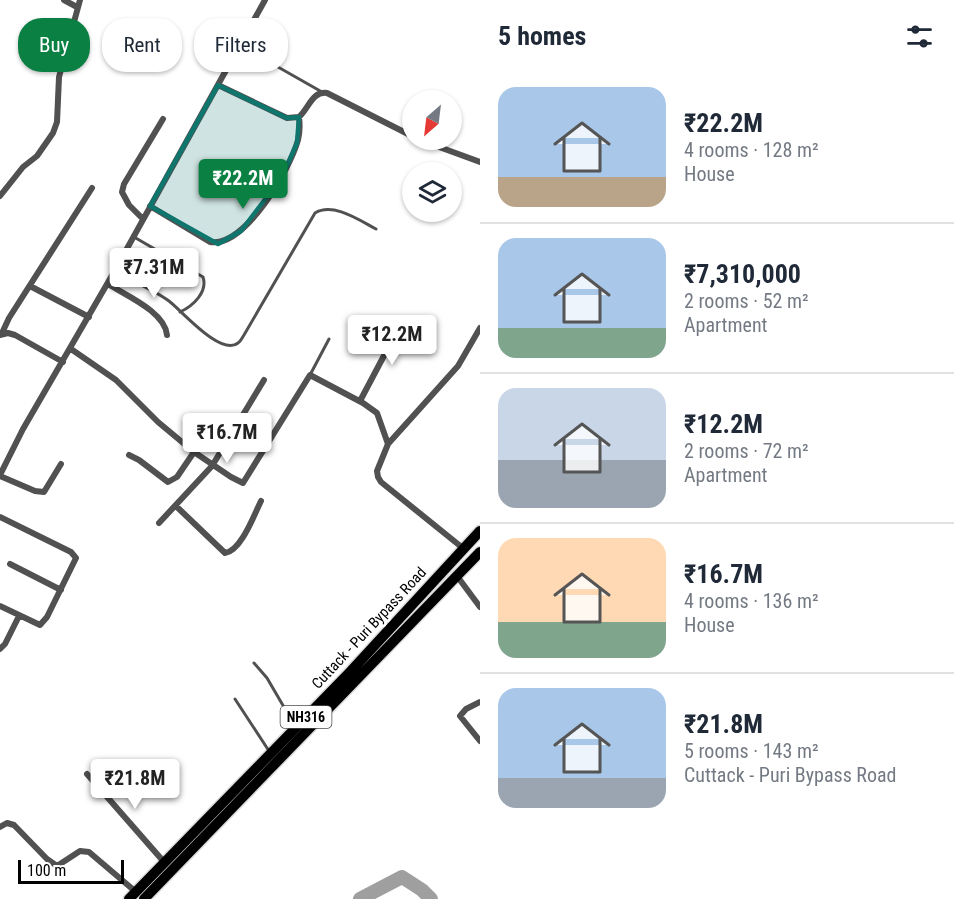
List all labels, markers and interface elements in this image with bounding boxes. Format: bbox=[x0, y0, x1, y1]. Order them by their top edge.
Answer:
chip: Buy bbox=[18, 18, 90, 72]
chip: Rent bbox=[102, 18, 182, 72]
chip: Filters bbox=[194, 18, 288, 72]
icon: filters bbox=[903, 20, 936, 53]
text: 5 homes bbox=[498, 21, 586, 51]
north arrow bbox=[402, 90, 462, 150]
map controls bbox=[402, 90, 462, 222]
text: ₹22.2M bbox=[684, 108, 763, 138]
icon: home bbox=[546, 111, 618, 183]
text: 4 rooms · 128 m² bbox=[684, 138, 819, 162]
pin: ₹22.2M bbox=[194, 159, 292, 210]
button: layers bbox=[402, 162, 462, 222]
text: House bbox=[684, 162, 735, 186]
text: ₹22.2M bbox=[213, 166, 273, 190]
pin: ₹7.31M bbox=[105, 248, 203, 299]
text: ₹7.31M bbox=[124, 255, 184, 279]
text: ₹7,310,000 bbox=[684, 259, 801, 289]
icon: home bbox=[546, 262, 618, 334]
text: 2 rooms · 52 m² bbox=[684, 289, 809, 313]
text: Apartment bbox=[684, 313, 768, 337]
pin: ₹12.2M bbox=[343, 315, 441, 366]
text: ₹12.2M bbox=[362, 322, 422, 346]
text: ₹12.2M bbox=[684, 409, 763, 439]
icon: home bbox=[546, 412, 618, 484]
pin: ₹16.7M bbox=[178, 413, 276, 464]
text: ₹16.7M bbox=[197, 420, 257, 444]
text: 2 rooms · 72 m² bbox=[684, 439, 809, 463]
text: Apartment bbox=[684, 463, 768, 487]
text: ₹16.7M bbox=[684, 559, 763, 589]
icon: home bbox=[546, 562, 618, 634]
street label: Cuttack - Puri Bypass Road bbox=[308, 564, 430, 692]
text: 4 rooms · 136 m² bbox=[684, 589, 819, 613]
text: House bbox=[684, 613, 735, 637]
road number: NH316 bbox=[280, 706, 332, 728]
text: ₹21.8M bbox=[684, 709, 763, 739]
icon: home bbox=[546, 712, 618, 784]
text: 5 rooms · 143 m² bbox=[684, 739, 819, 763]
pin: ₹21.8M bbox=[86, 759, 184, 810]
text: Cuttack - Puri Bypass Road bbox=[684, 763, 897, 787]
text: ₹21.8M bbox=[105, 766, 165, 790]
scale bar bbox=[18, 857, 124, 884]
text: 100 m bbox=[27, 861, 66, 880]

